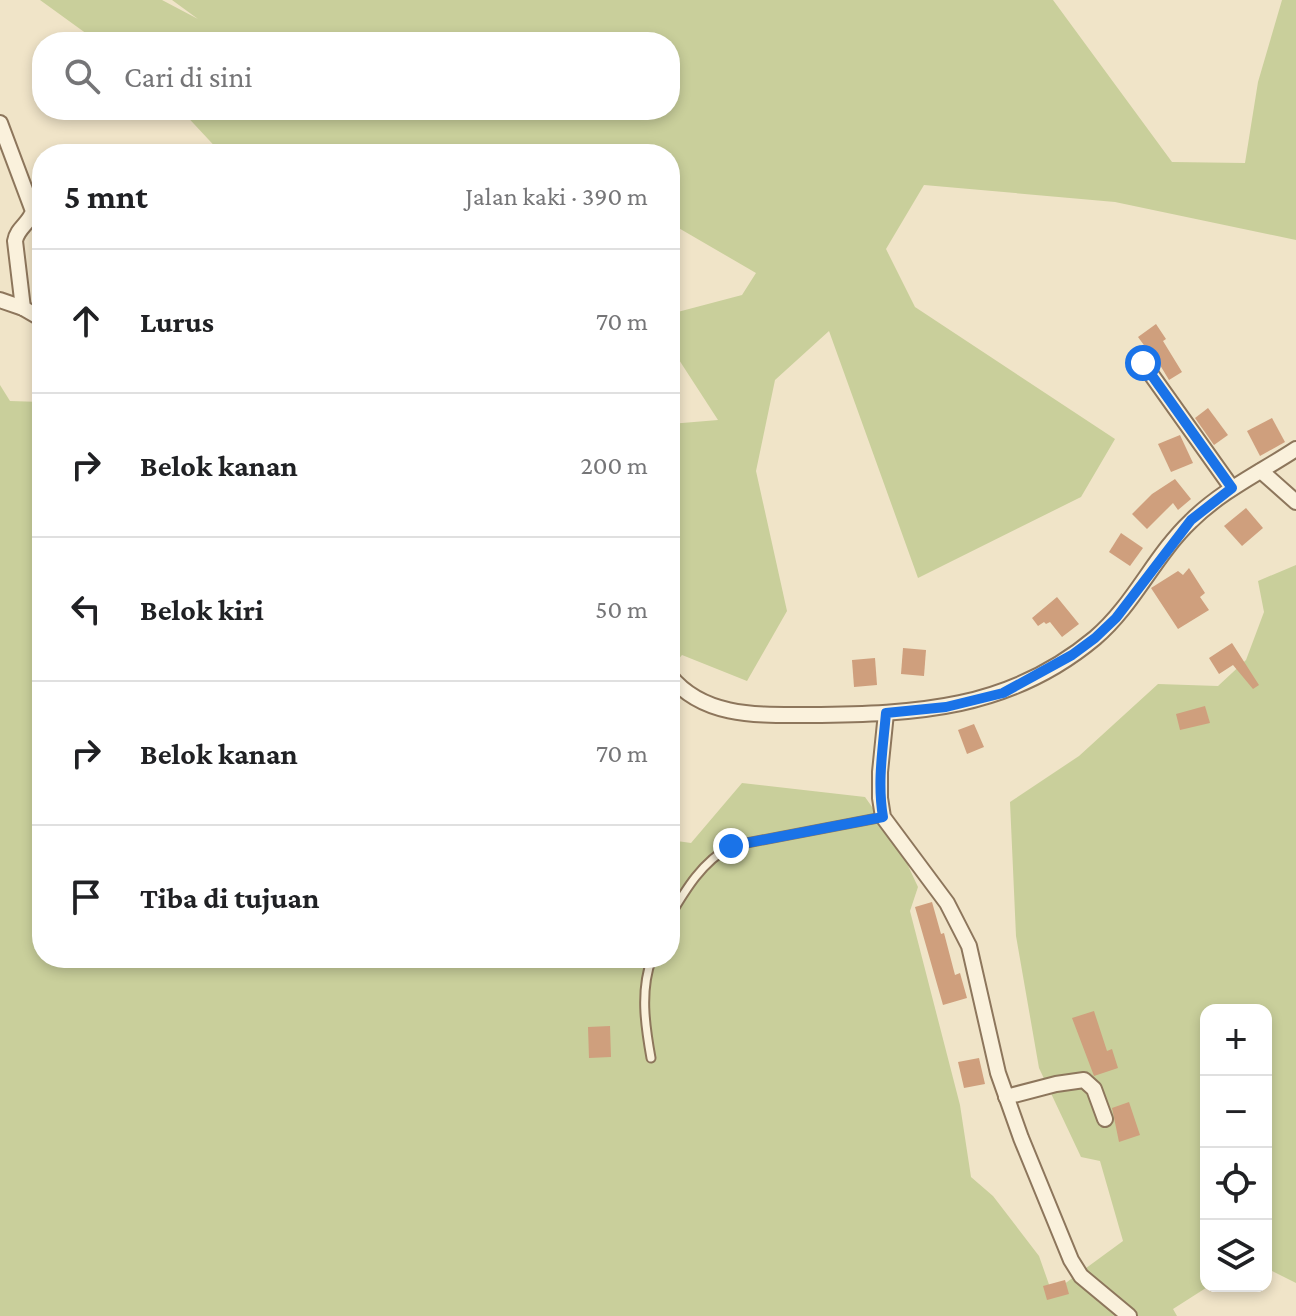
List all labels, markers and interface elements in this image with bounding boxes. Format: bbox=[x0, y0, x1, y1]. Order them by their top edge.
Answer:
search box bbox=[32, 32, 680, 120]
icon: search bbox=[60, 54, 104, 98]
text: Cari di sini bbox=[124, 60, 252, 93]
text: 5 mnt bbox=[64, 178, 148, 215]
text: Jalan kaki · 390 m bbox=[465, 182, 648, 211]
icon: ahead bbox=[64, 299, 108, 343]
text: Lurus bbox=[140, 305, 214, 338]
text: 70 m bbox=[596, 307, 648, 336]
route start bbox=[1125, 345, 1161, 381]
icon: right bbox=[64, 443, 108, 487]
text: Belok kanan bbox=[140, 449, 298, 482]
text: 200 m bbox=[580, 451, 648, 480]
icon: left bbox=[64, 587, 108, 631]
text: Belok kiri bbox=[140, 593, 264, 626]
text: 50 m bbox=[595, 595, 648, 624]
icon: right bbox=[64, 731, 108, 775]
text: Belok kanan bbox=[140, 737, 298, 770]
text: 70 m bbox=[596, 739, 648, 768]
route end bbox=[713, 828, 749, 864]
icon: arrive bbox=[64, 875, 108, 919]
text: Tiba di tujuan bbox=[140, 881, 319, 914]
map controls bbox=[1200, 1004, 1272, 1292]
button: + bbox=[1200, 1004, 1272, 1076]
button: − bbox=[1200, 1076, 1272, 1148]
button: locate bbox=[1200, 1148, 1272, 1220]
button: layers bbox=[1200, 1220, 1272, 1292]

